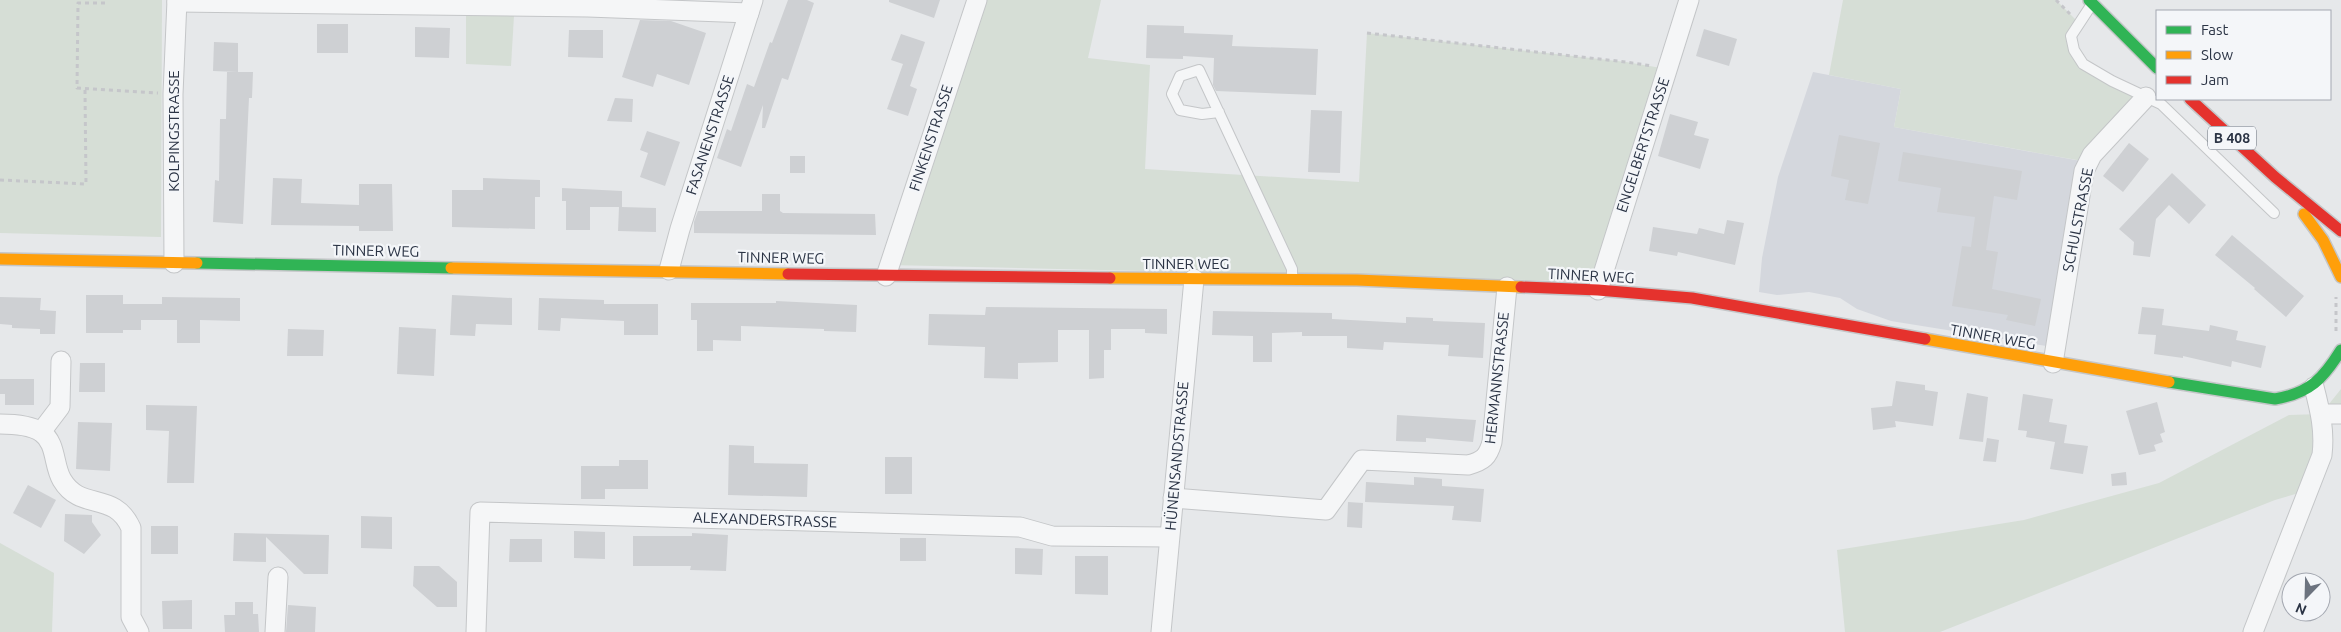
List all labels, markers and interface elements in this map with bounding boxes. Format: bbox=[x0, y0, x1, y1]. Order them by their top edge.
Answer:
legend bbox=[2156, 10, 2331, 100]
text: Fast bbox=[2201, 21, 2229, 38]
text: Slow bbox=[2201, 46, 2234, 63]
street label: KOLPINGSTRASSE bbox=[165, 70, 182, 192]
text: Jam bbox=[2201, 71, 2229, 88]
street label: FASANENSTRASSE bbox=[682, 73, 737, 197]
street label: ENGELBERTSTRASSE bbox=[1613, 75, 1672, 214]
street label: FINKENSTRASSE bbox=[905, 83, 956, 193]
road number: B 408 bbox=[2208, 126, 2256, 150]
street label: SCHULSTRASSE bbox=[2059, 166, 2096, 273]
street label: TINNER WEG bbox=[332, 241, 420, 260]
street label: TINNER WEG bbox=[737, 248, 825, 267]
street label: TINNER WEG bbox=[1143, 255, 1229, 272]
street label: TINNER WEG bbox=[1547, 265, 1635, 286]
street label: HERMANNSTRASSE bbox=[1481, 311, 1512, 445]
street label: TINNER WEG bbox=[1949, 321, 2037, 352]
street label: HÜNENSANDSTRASSE bbox=[1162, 381, 1191, 531]
street label: ALEXANDERSTRASSE bbox=[693, 508, 837, 531]
north arrow bbox=[2281, 572, 2331, 622]
text: N bbox=[2293, 600, 2309, 618]

